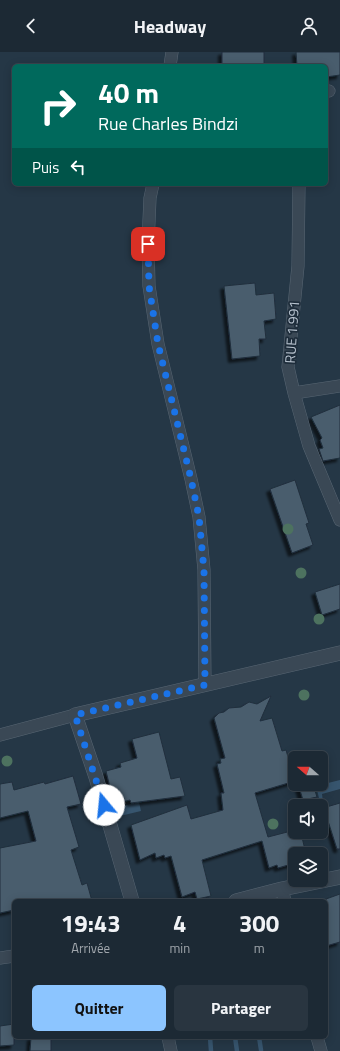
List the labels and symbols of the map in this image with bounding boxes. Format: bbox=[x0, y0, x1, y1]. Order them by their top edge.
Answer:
pin bbox=[131, 227, 165, 261]
street label: RUE 1.991 bbox=[279, 300, 304, 364]
north arrow bbox=[288, 751, 328, 791]
position arrow bbox=[83, 784, 125, 826]

